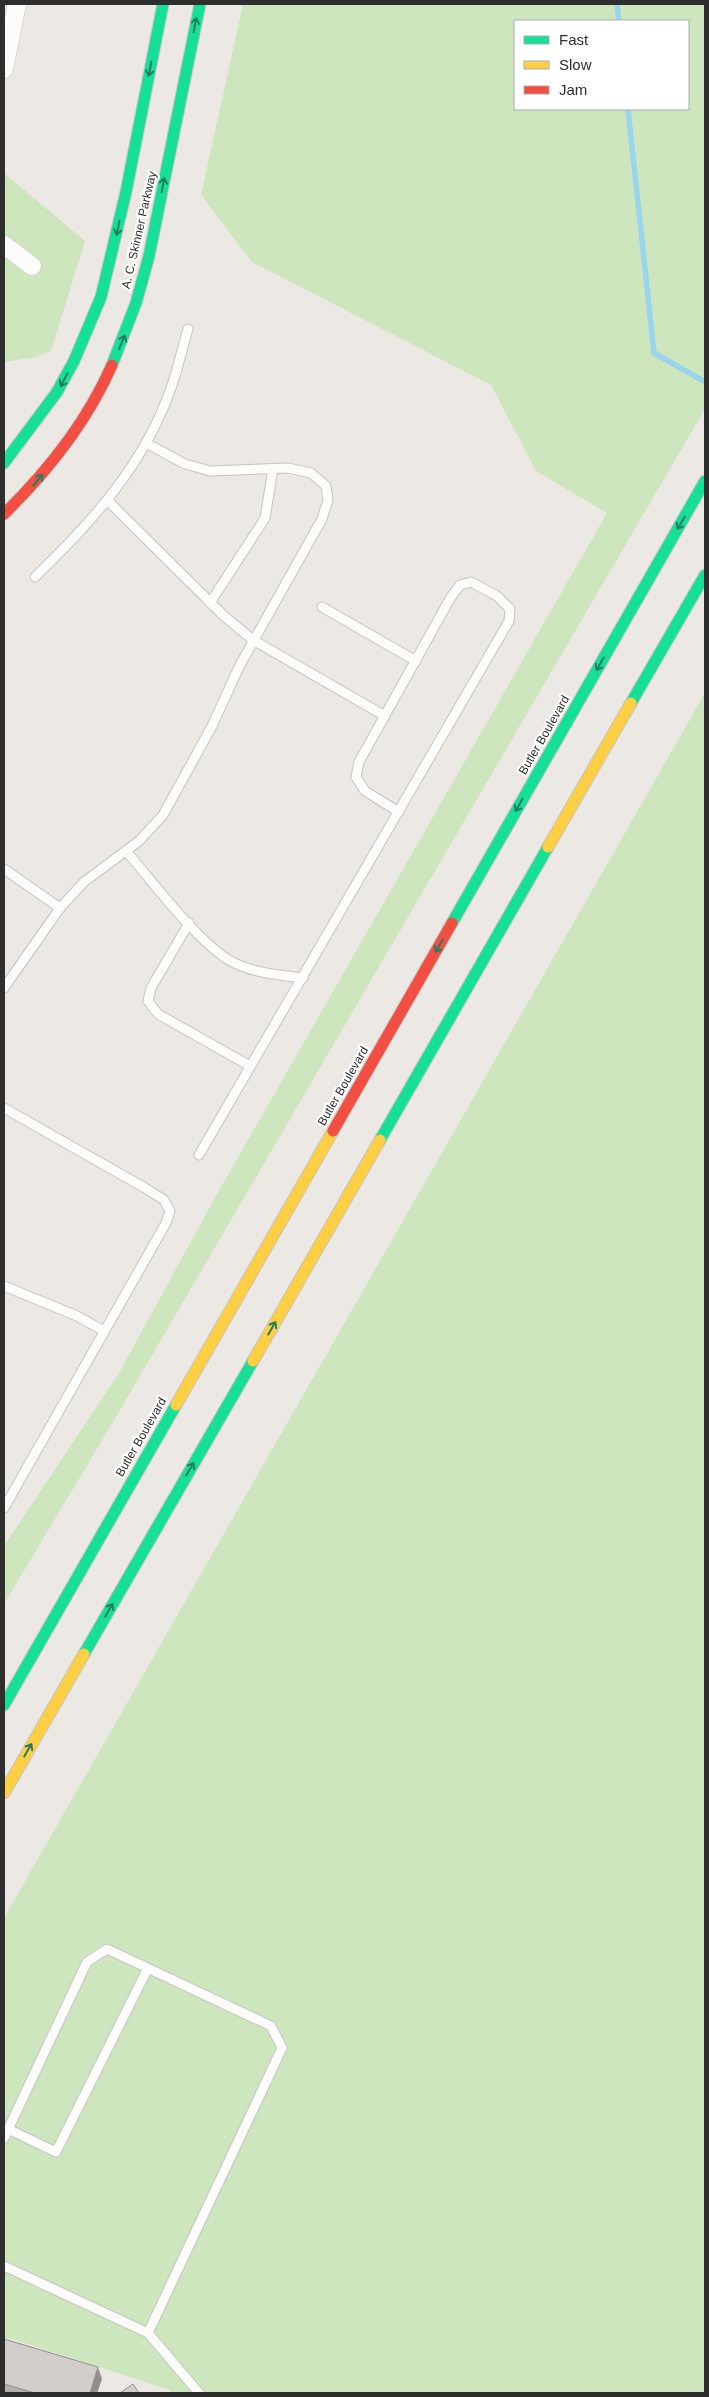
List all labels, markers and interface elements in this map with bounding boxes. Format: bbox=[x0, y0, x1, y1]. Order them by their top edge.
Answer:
one-way arrow bbox=[191, 18, 201, 34]
legend bbox=[514, 20, 689, 110]
text: Fast bbox=[559, 31, 589, 48]
text: Slow bbox=[559, 56, 592, 73]
one-way arrow bbox=[145, 60, 154, 76]
text: Jam bbox=[559, 81, 587, 98]
street label: A. C. Skinner Parkway bbox=[119, 170, 159, 290]
one-way arrow bbox=[159, 177, 169, 193]
one-way arrow bbox=[113, 220, 122, 236]
one-way arrow bbox=[119, 334, 128, 349]
one-way arrow bbox=[58, 373, 68, 387]
one-way arrow bbox=[33, 474, 44, 487]
one-way arrow bbox=[676, 516, 686, 531]
one-way arrow bbox=[595, 657, 605, 671]
street label: Butler Boulevard bbox=[516, 693, 572, 777]
one-way arrow bbox=[514, 798, 524, 812]
one-way arrow bbox=[433, 939, 443, 953]
street label: Butler Boulevard bbox=[315, 1044, 371, 1128]
one-way arrow bbox=[267, 1321, 277, 1336]
street label: Butler Boulevard bbox=[113, 1395, 169, 1479]
one-way arrow bbox=[186, 1462, 196, 1476]
one-way arrow bbox=[105, 1603, 115, 1617]
one-way arrow bbox=[23, 1743, 33, 1758]

